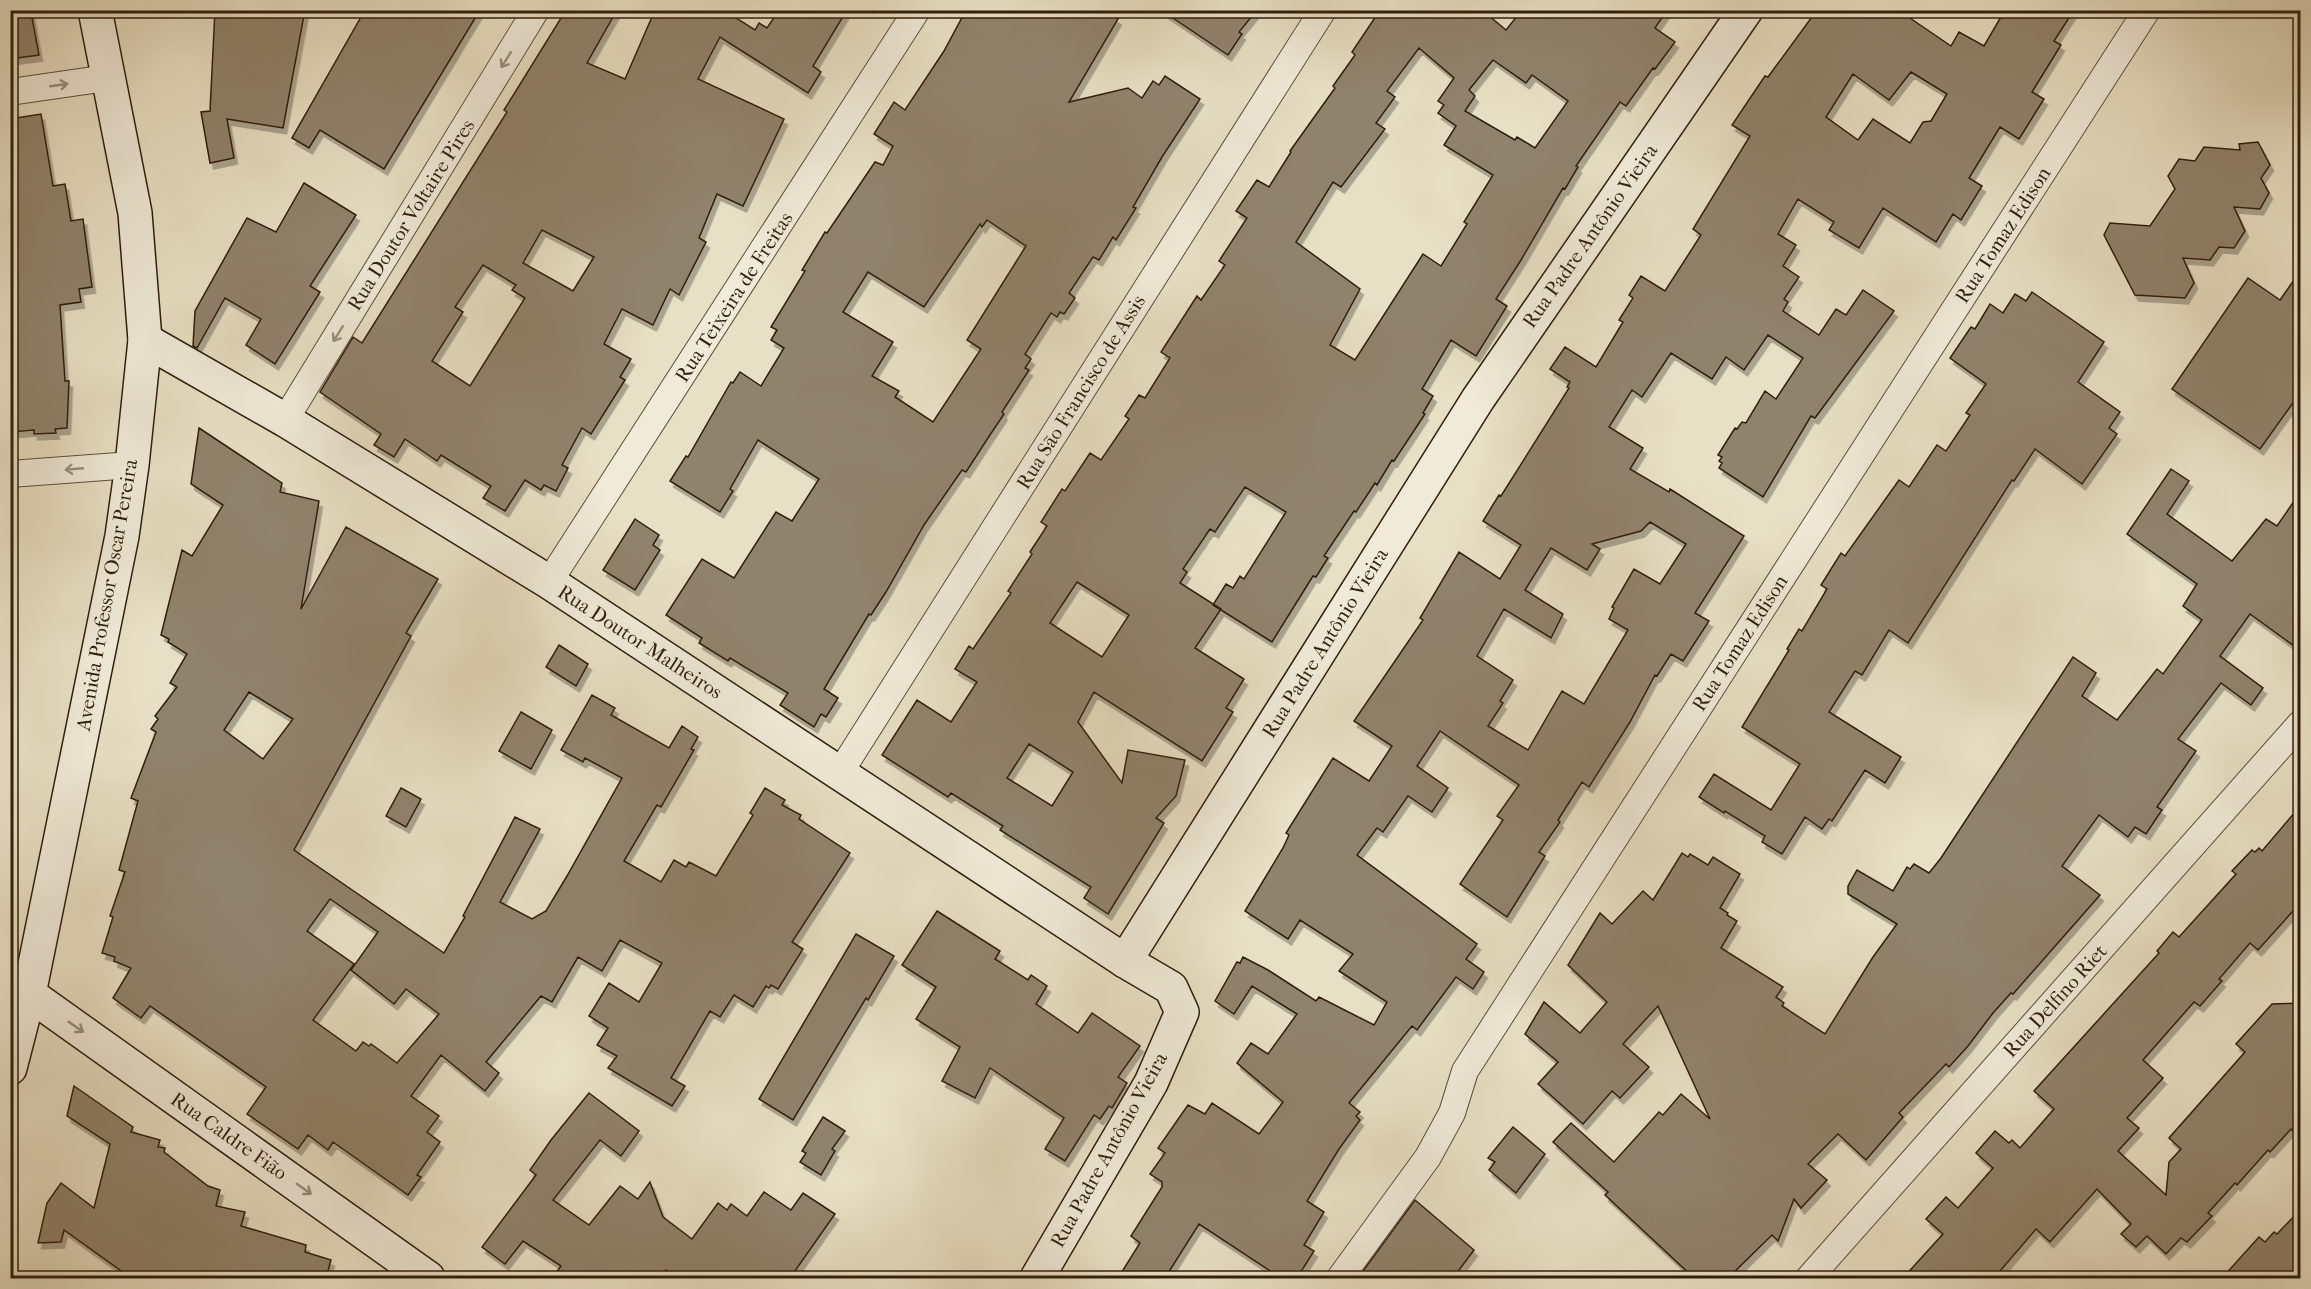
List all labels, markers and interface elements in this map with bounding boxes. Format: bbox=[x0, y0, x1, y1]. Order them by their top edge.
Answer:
one-way arrow bbox=[499, 51, 511, 68]
one-way arrow bbox=[49, 80, 68, 91]
street label: Rua Doutor Voltaire Pires bbox=[343, 115, 479, 315]
street label: Rua Padre Antônio Vieira bbox=[1518, 139, 1663, 332]
street label: Rua Tomaz Edison bbox=[1950, 162, 2056, 307]
street label: Rua Teixeira de Freitas bbox=[670, 208, 798, 386]
street label: Rua São Francisco de Assis bbox=[1012, 291, 1150, 493]
one-way arrow bbox=[331, 325, 343, 342]
street label: Avenida Professor Oscar Pereira bbox=[72, 457, 142, 734]
one-way arrow bbox=[64, 464, 84, 475]
street label: Rua Padre Antônio Vieira bbox=[1257, 543, 1393, 742]
street label: Rua Tomaz Edison bbox=[1687, 570, 1793, 715]
street label: Rua Doutor Malheiros bbox=[553, 580, 727, 704]
street label: Rua Delfino Riet bbox=[1998, 940, 2112, 1062]
one-way arrow bbox=[68, 1021, 84, 1034]
street label: Rua Padre Antônio Vieira bbox=[1046, 1048, 1173, 1251]
street label: Rua Caldre Fião bbox=[166, 1087, 292, 1185]
one-way arrow bbox=[295, 1183, 311, 1196]

